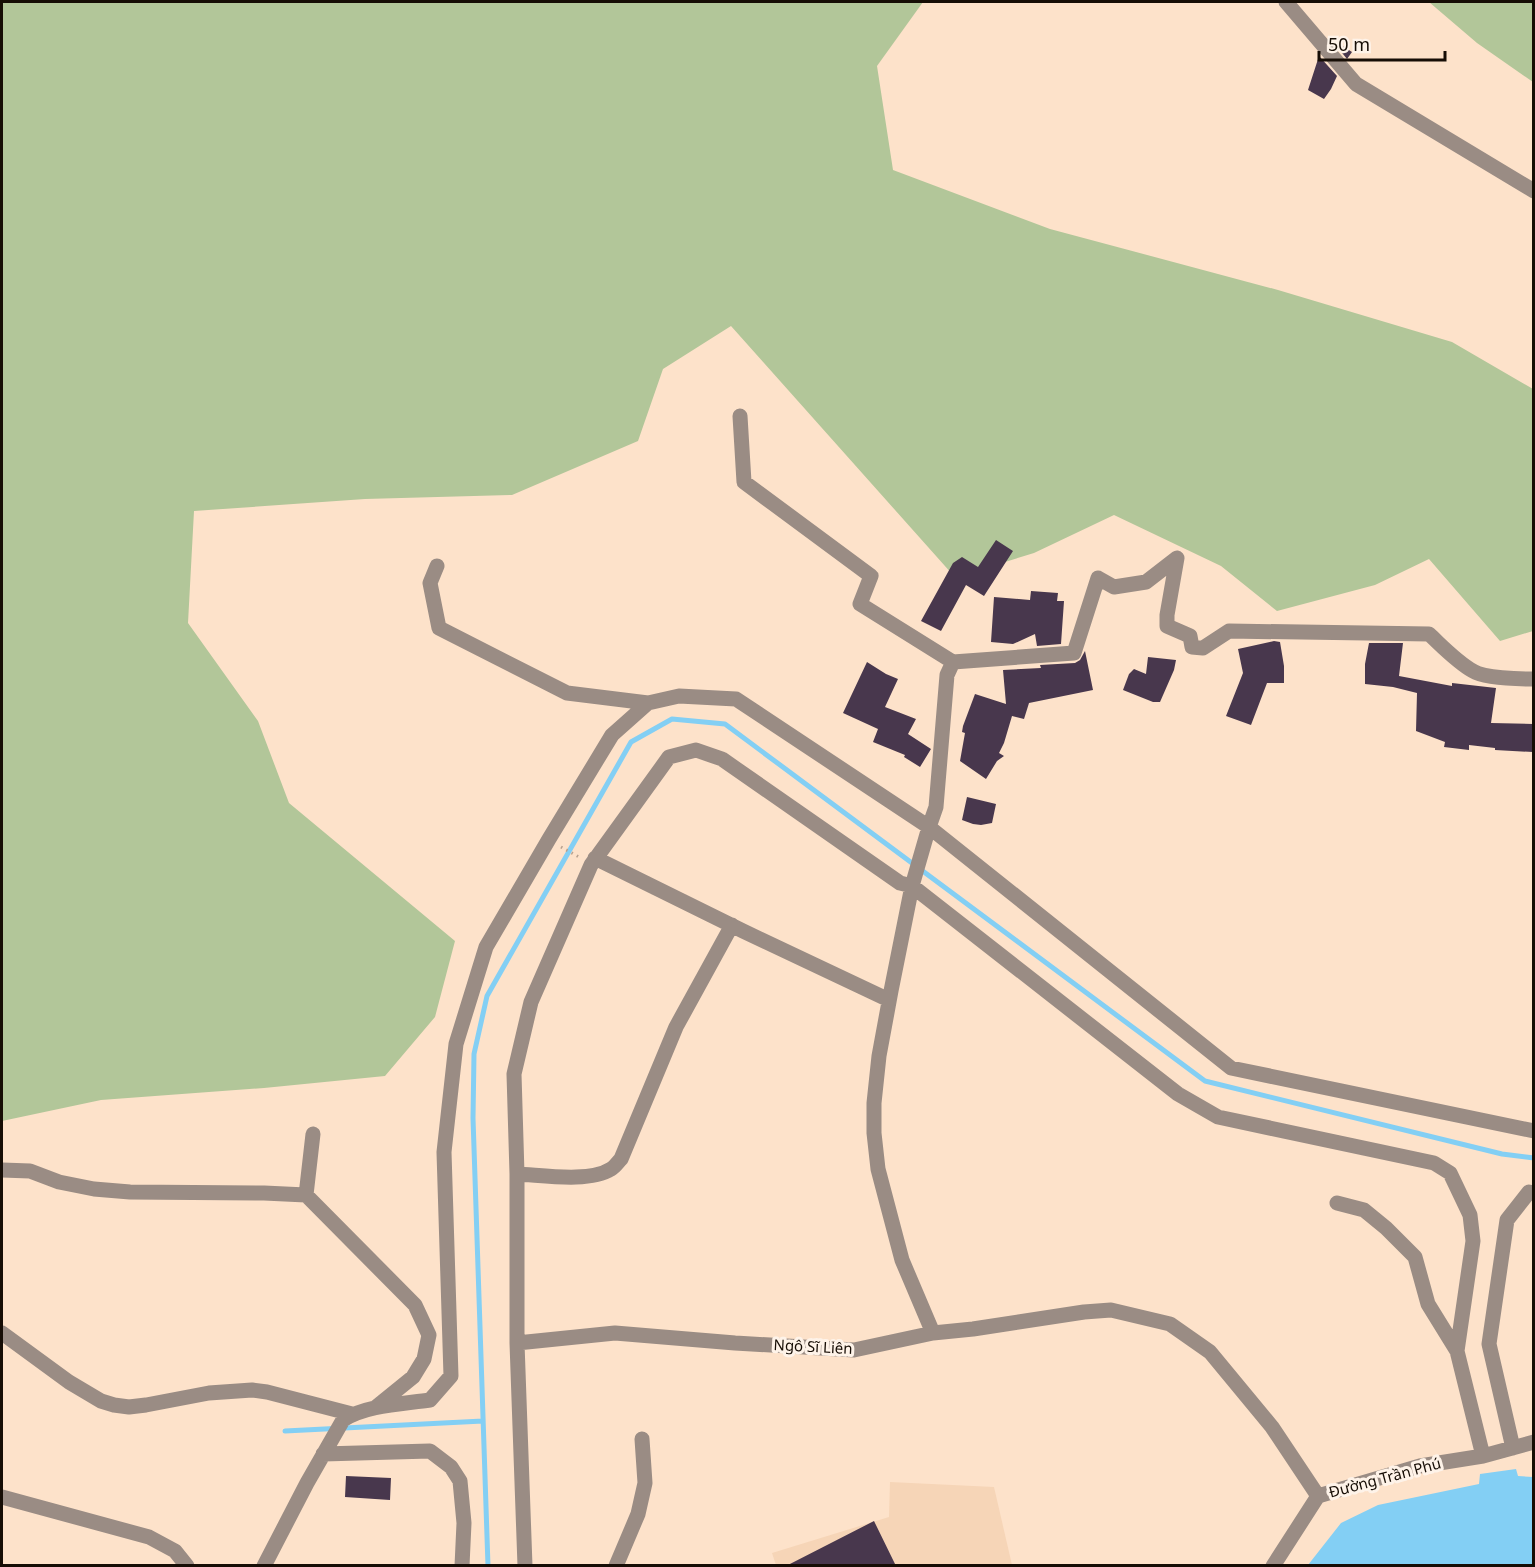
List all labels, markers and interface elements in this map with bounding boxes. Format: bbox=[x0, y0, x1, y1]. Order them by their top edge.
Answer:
scale bar bbox=[1319, 24, 1445, 62]
text: 50 m bbox=[1328, 32, 1370, 56]
street label: Ngô Sĩ Liên bbox=[773, 1334, 853, 1358]
street label: Đường Trần Phú bbox=[1326, 1452, 1443, 1502]

